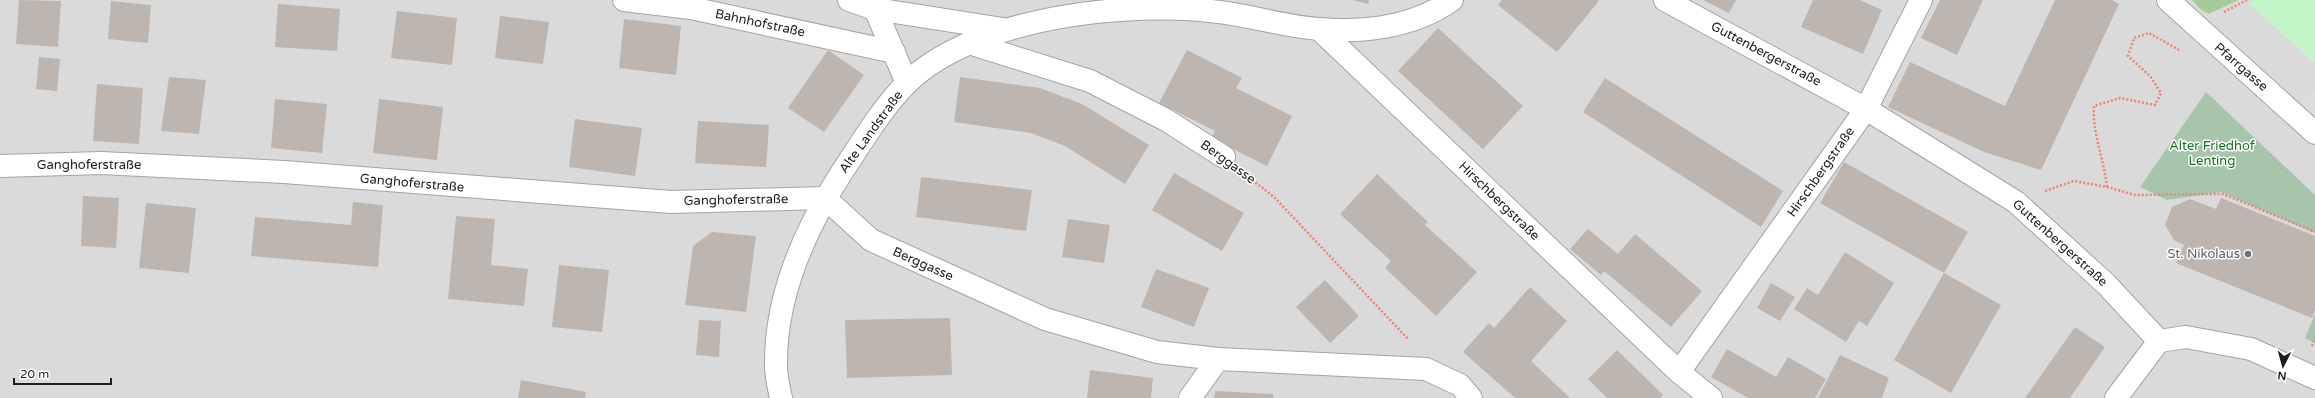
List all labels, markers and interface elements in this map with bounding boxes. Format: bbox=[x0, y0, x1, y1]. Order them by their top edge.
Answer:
street label: Bahnhofstraße bbox=[714, 6, 806, 40]
street label: Guttenbergerstraße bbox=[1708, 18, 1824, 90]
street label: Pfarrgasse bbox=[2211, 39, 2271, 95]
street label: Alte Landstraße bbox=[836, 88, 906, 176]
street label: Hirschbergstraße bbox=[1784, 124, 1858, 220]
street label: Berggasse bbox=[1197, 137, 1259, 187]
park label: Alter Friedhof Lenting bbox=[2169, 138, 2255, 169]
street label: Ganghoferstraße bbox=[37, 157, 141, 173]
street label: Hirschbergstraße bbox=[1455, 158, 1543, 244]
street label: Ganghoferstraße bbox=[359, 170, 465, 196]
street label: Ganghoferstraße bbox=[684, 191, 788, 209]
street label: Guttenbergerstraße bbox=[2009, 196, 2111, 290]
street label: Berggasse bbox=[890, 244, 956, 284]
place label: St. Nikolaus bbox=[2167, 246, 2240, 262]
marker: St. Nikolaus bbox=[2243, 249, 2253, 259]
north arrow bbox=[2263, 346, 2303, 386]
scale bar bbox=[14, 360, 111, 386]
text: 20 m bbox=[20, 367, 49, 381]
text: N bbox=[2277, 369, 2287, 382]

